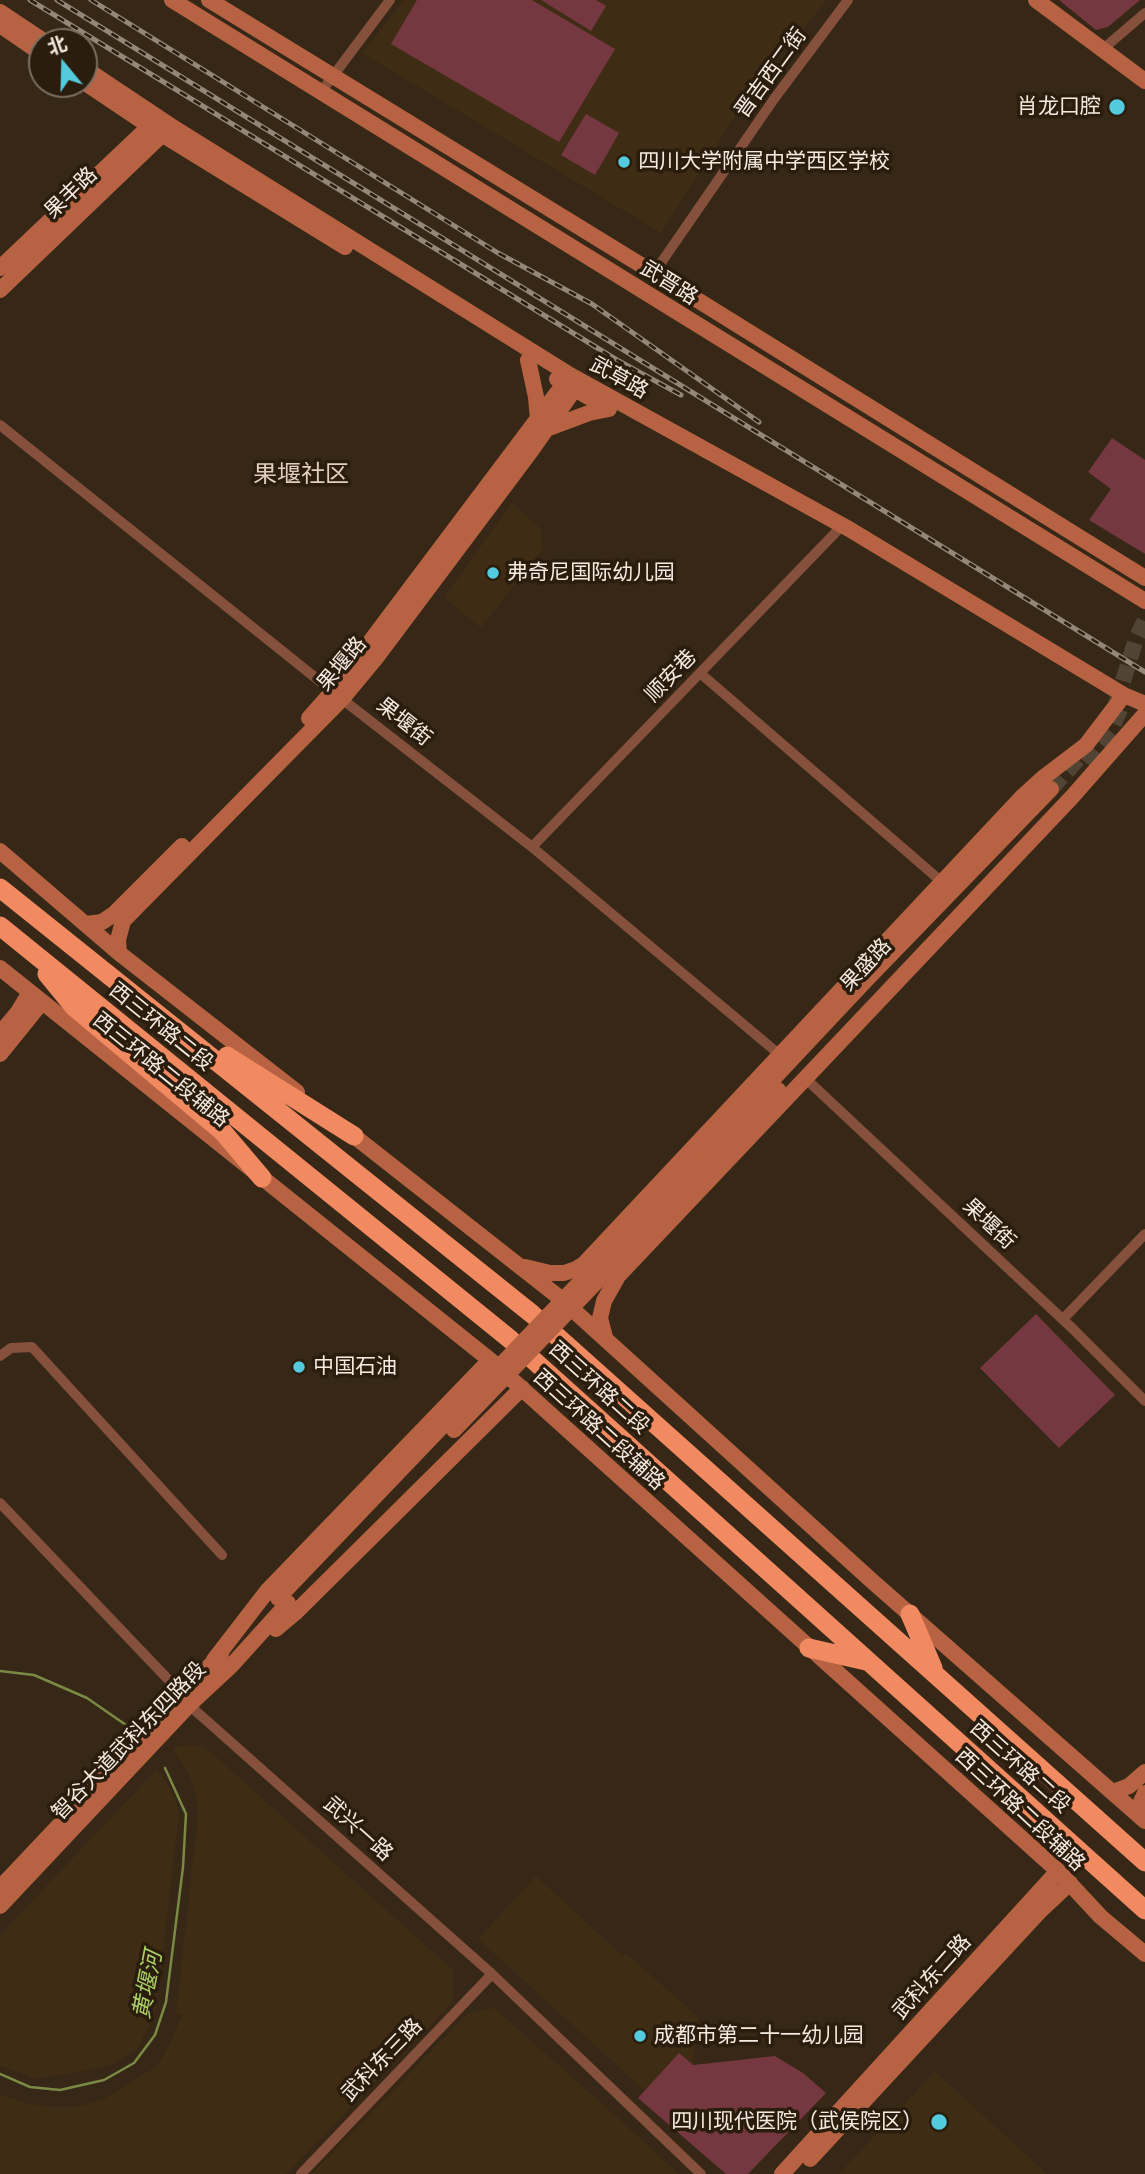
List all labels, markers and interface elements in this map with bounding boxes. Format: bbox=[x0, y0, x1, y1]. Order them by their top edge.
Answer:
street label: 晋吉西二街 bbox=[730, 23, 812, 123]
north arrow bbox=[28, 28, 98, 98]
text: 北 bbox=[44, 31, 70, 59]
place label: 肖龙口腔 bbox=[1017, 94, 1101, 120]
marker: 肖龙口腔 bbox=[1107, 97, 1127, 117]
place label: 四川大学附属中学西区学校 bbox=[638, 149, 890, 175]
marker: 四川大学附属中学西区学校 bbox=[616, 154, 632, 170]
street label: 果丰路 bbox=[40, 162, 102, 224]
street label: 武晋路 bbox=[636, 256, 702, 310]
street label: 武草路 bbox=[585, 352, 653, 404]
district label: 果堰社区 bbox=[253, 461, 349, 489]
place label: 弗奇尼国际幼儿园 bbox=[507, 560, 675, 586]
marker: 弗奇尼国际幼儿园 bbox=[485, 565, 501, 581]
street label: 果堰路 bbox=[312, 632, 372, 696]
street label: 顺安巷 bbox=[640, 645, 702, 707]
street label: 果堰街 bbox=[371, 693, 437, 751]
street label: 果盛路 bbox=[835, 933, 897, 997]
street label: 西三环路二段 bbox=[104, 978, 218, 1076]
street label: 西三环路二段辅路 bbox=[88, 1007, 234, 1133]
street label: 果堰街 bbox=[957, 1193, 1021, 1255]
street label: 西三环路二段 bbox=[544, 1336, 654, 1440]
place label: 中国石油 bbox=[313, 1354, 397, 1380]
marker: 中国石油 bbox=[291, 1359, 307, 1375]
street label: 西三环路二段辅路 bbox=[528, 1364, 670, 1496]
street label: 智谷大道武科东四路段 bbox=[47, 1657, 211, 1825]
street label: 西三环路二段 bbox=[965, 1715, 1075, 1819]
street label: 西三环路二段辅路 bbox=[950, 1743, 1090, 1877]
street label: 武兴一路 bbox=[318, 1792, 398, 1866]
street label: 武科东二路 bbox=[888, 1930, 976, 2024]
water label: 黄堰河 bbox=[128, 1949, 168, 2021]
street label: 武科东三路 bbox=[336, 2013, 428, 2107]
place label: 成都市第二十一幼儿园 bbox=[654, 2023, 864, 2049]
marker: 成都市第二十一幼儿园 bbox=[632, 2028, 648, 2044]
place label: 四川现代医院（武侯院区） bbox=[671, 2109, 923, 2135]
marker: 四川现代医院（武侯院区） bbox=[929, 2112, 949, 2132]

